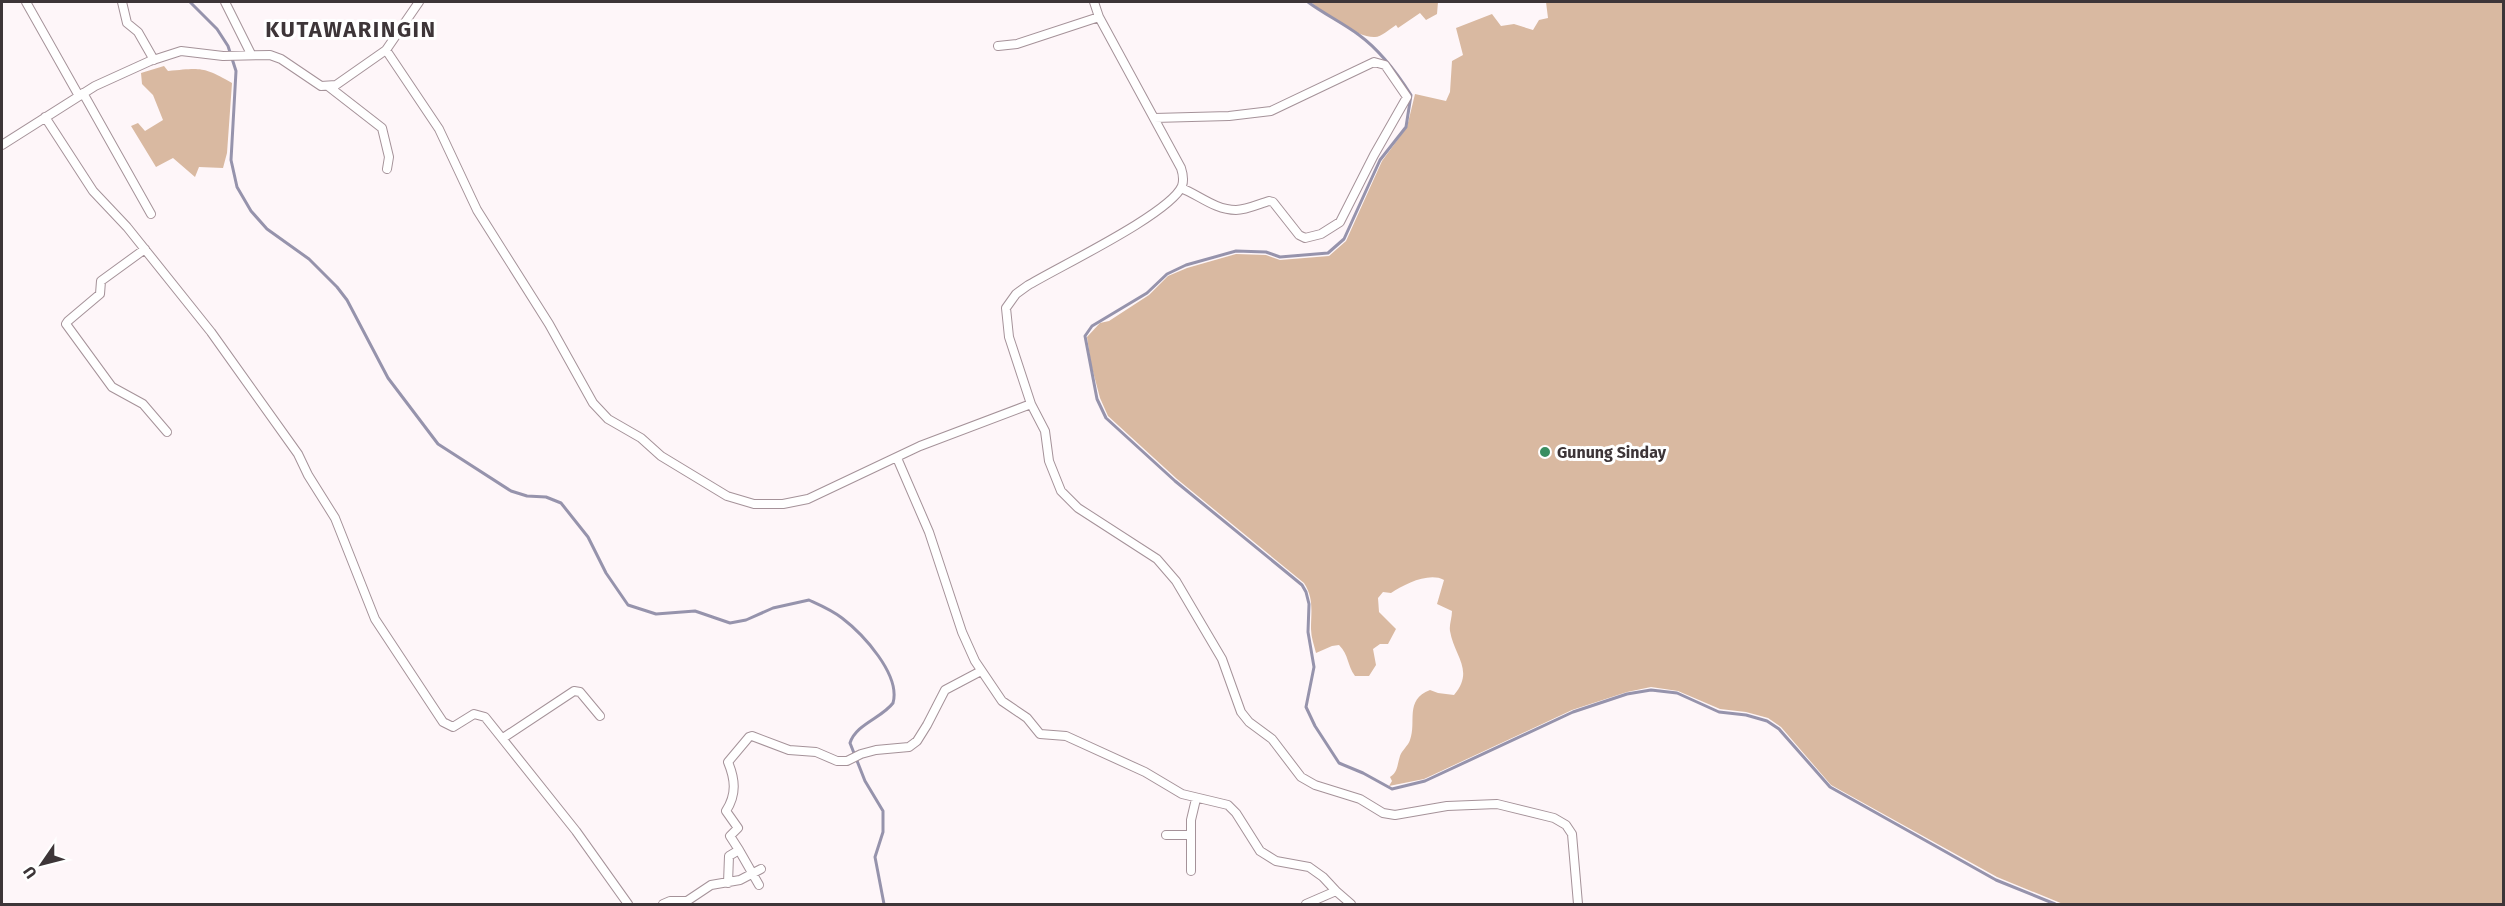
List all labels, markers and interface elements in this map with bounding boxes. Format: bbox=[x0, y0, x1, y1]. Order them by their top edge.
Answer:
district label: KUTAWARINGIN bbox=[265, 16, 437, 43]
place label: Gunung Sinday bbox=[1557, 443, 1667, 462]
marker: Gunung Sinday bbox=[1538, 445, 1552, 459]
north arrow bbox=[12, 834, 72, 894]
text: U bbox=[19, 863, 41, 882]

